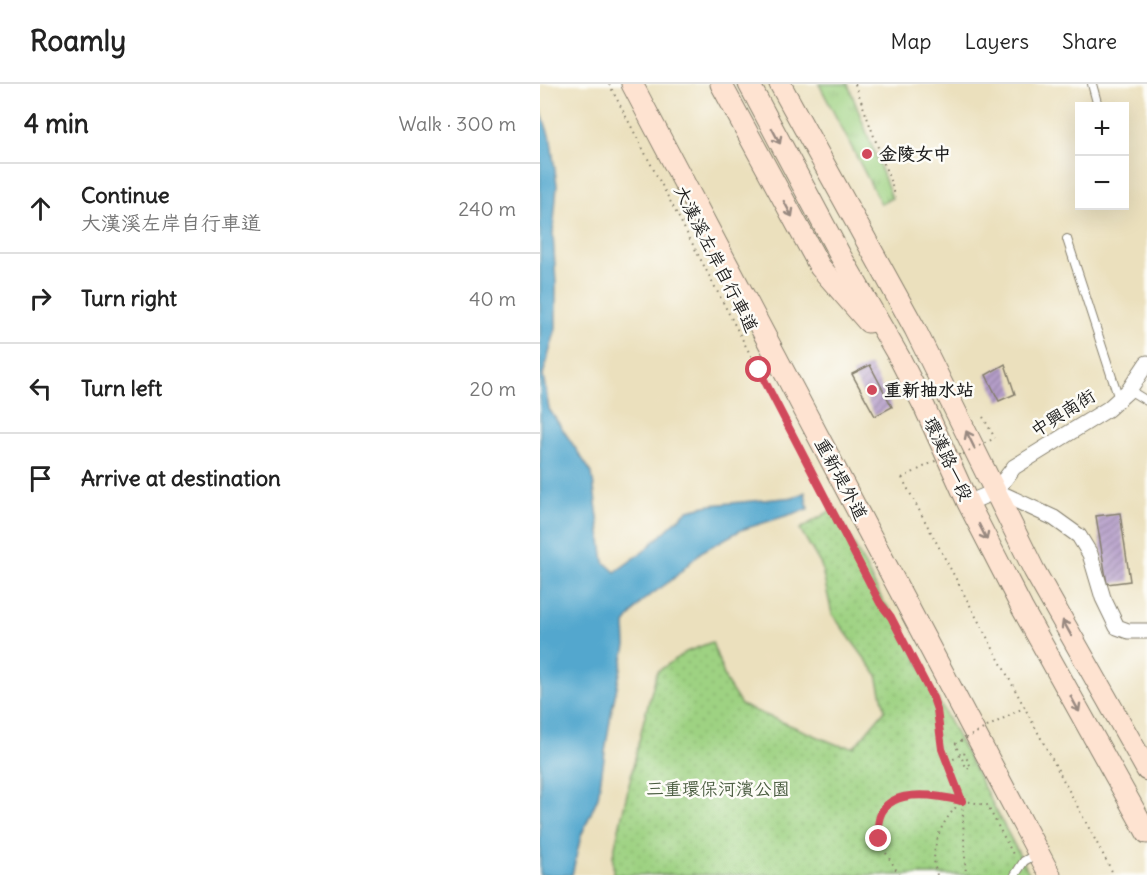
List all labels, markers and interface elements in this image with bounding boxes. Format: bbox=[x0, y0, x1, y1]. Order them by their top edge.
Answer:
text: Roamly bbox=[30, 23, 126, 59]
text: Map bbox=[891, 28, 931, 55]
text: Layers bbox=[964, 28, 1029, 55]
text: Share bbox=[1062, 28, 1117, 55]
map controls bbox=[1075, 102, 1129, 210]
button: + bbox=[1075, 102, 1129, 156]
text: 4 min bbox=[24, 107, 89, 140]
text: Walk · 300 m bbox=[398, 111, 516, 136]
one-way arrow bbox=[771, 126, 782, 144]
place label: 金陵女中 bbox=[879, 142, 951, 165]
marker: 金陵女中 bbox=[860, 147, 874, 161]
button: − bbox=[1075, 156, 1129, 210]
text: Continue bbox=[81, 181, 170, 209]
street label: 大漢溪左岸自行車道 bbox=[669, 181, 763, 336]
icon: ahead bbox=[24, 192, 57, 225]
text: 240 m bbox=[458, 196, 516, 221]
one-way arrow bbox=[783, 200, 794, 218]
text: 大漢溪左岸自行車道 bbox=[81, 210, 261, 235]
icon: right bbox=[24, 282, 57, 315]
text: Turn right bbox=[81, 284, 177, 312]
text: 40 m bbox=[469, 286, 516, 311]
route start bbox=[745, 356, 771, 382]
icon: left bbox=[24, 372, 57, 405]
text: Turn left bbox=[81, 374, 162, 402]
text: 20 m bbox=[470, 376, 516, 401]
place label: 重新抽水站 bbox=[884, 378, 974, 401]
marker: 重新抽水站 bbox=[865, 383, 879, 397]
street label: 中興南街 bbox=[1026, 384, 1099, 441]
street label: 環漢路一段 bbox=[919, 413, 978, 504]
one-way arrow bbox=[963, 430, 975, 448]
street label: 重新堤外道 bbox=[810, 434, 873, 524]
icon: arrive bbox=[24, 462, 57, 495]
text: Arrive at destination bbox=[81, 464, 281, 492]
one-way arrow bbox=[978, 522, 989, 540]
one-way arrow bbox=[1060, 619, 1072, 636]
one-way arrow bbox=[1070, 694, 1081, 712]
park label: 三重環保河濱公園 bbox=[646, 777, 790, 800]
route end bbox=[865, 825, 891, 851]

